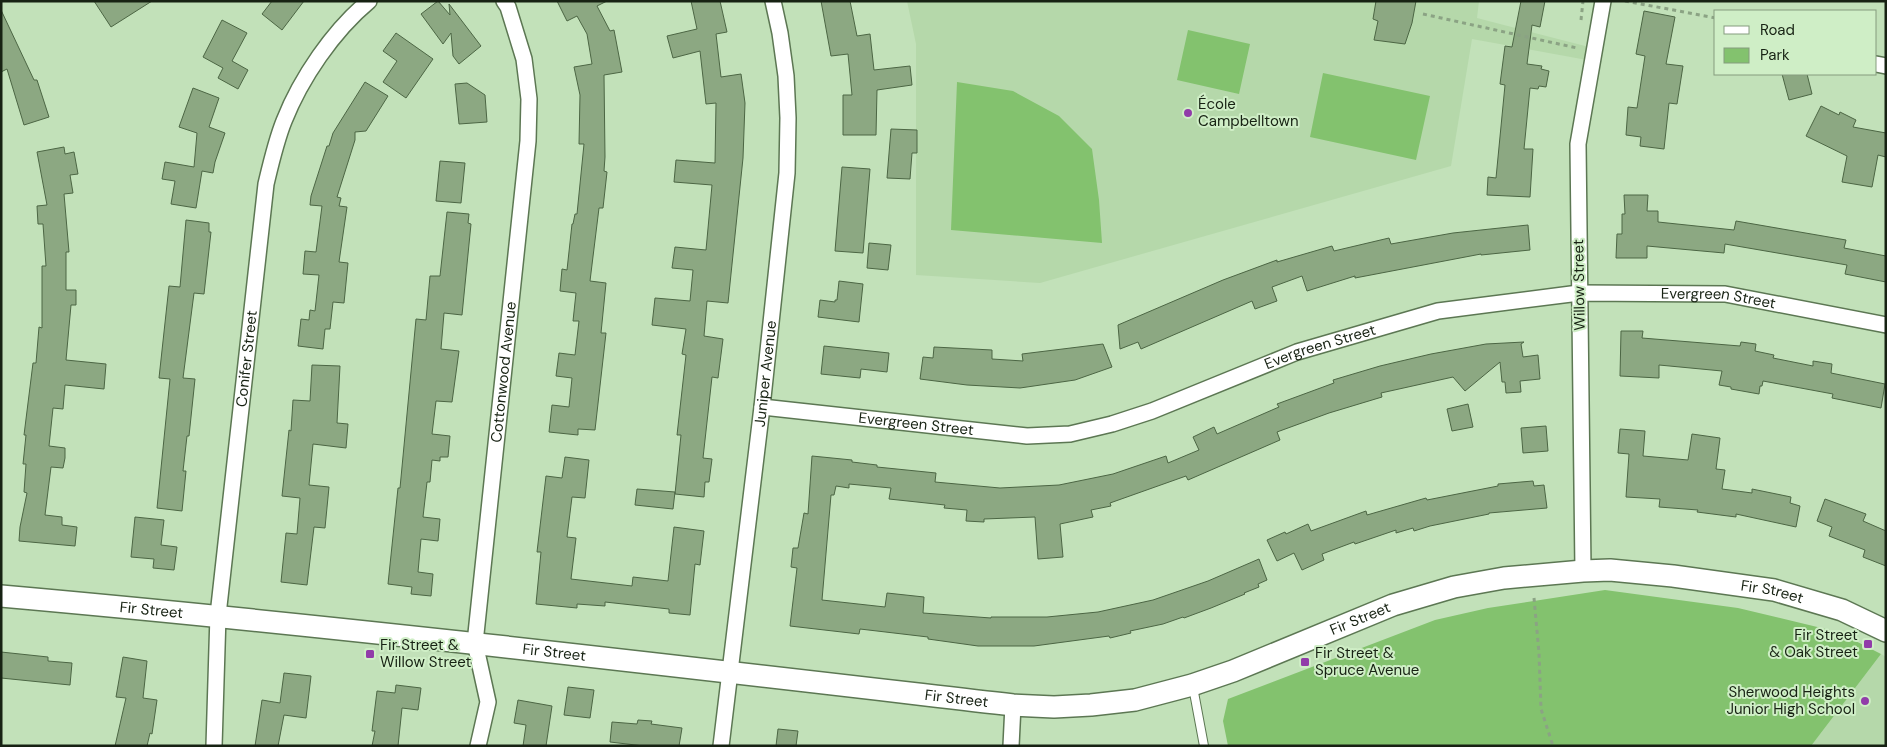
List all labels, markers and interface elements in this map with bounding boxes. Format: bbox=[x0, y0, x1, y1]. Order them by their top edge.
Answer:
legend bbox=[1714, 10, 1877, 75]
text: Road bbox=[1760, 20, 1795, 40]
text: Park bbox=[1760, 45, 1790, 65]
place label: École Campbelltown bbox=[1198, 94, 1299, 131]
marker: École Campbelltown bbox=[1182, 107, 1194, 119]
street label: Willow Street bbox=[1568, 239, 1590, 331]
street label: Evergreen Street bbox=[1661, 283, 1778, 314]
street label: Cottonwood Avenue bbox=[486, 300, 521, 444]
street label: Conifer Street bbox=[231, 309, 262, 408]
street label: Juniper Avenue bbox=[750, 319, 781, 428]
street label: Evergreen Street bbox=[1261, 320, 1378, 374]
street label: Evergreen Street bbox=[857, 408, 975, 440]
street label: Fir Street bbox=[1739, 575, 1806, 608]
street label: Fir Street bbox=[119, 597, 184, 623]
street label: Fir Street bbox=[1327, 597, 1393, 640]
place label: Fir Street & Oak Street bbox=[1769, 625, 1858, 662]
place label: Fir Street & Willow Street bbox=[380, 635, 471, 672]
marker: Fir Street & Oak Street bbox=[1862, 638, 1874, 650]
street label: Fir Street bbox=[521, 639, 587, 666]
place label: Fir Street & Spruce Avenue bbox=[1315, 643, 1419, 680]
marker: Fir Street & Willow Street bbox=[364, 648, 376, 660]
marker: Fir Street & Spruce Avenue bbox=[1299, 656, 1311, 668]
place label: Sherwood Heights Junior High School bbox=[1726, 682, 1855, 719]
street label: Fir Street bbox=[924, 685, 989, 712]
marker: Sherwood Heights Junior High School bbox=[1859, 695, 1871, 707]

